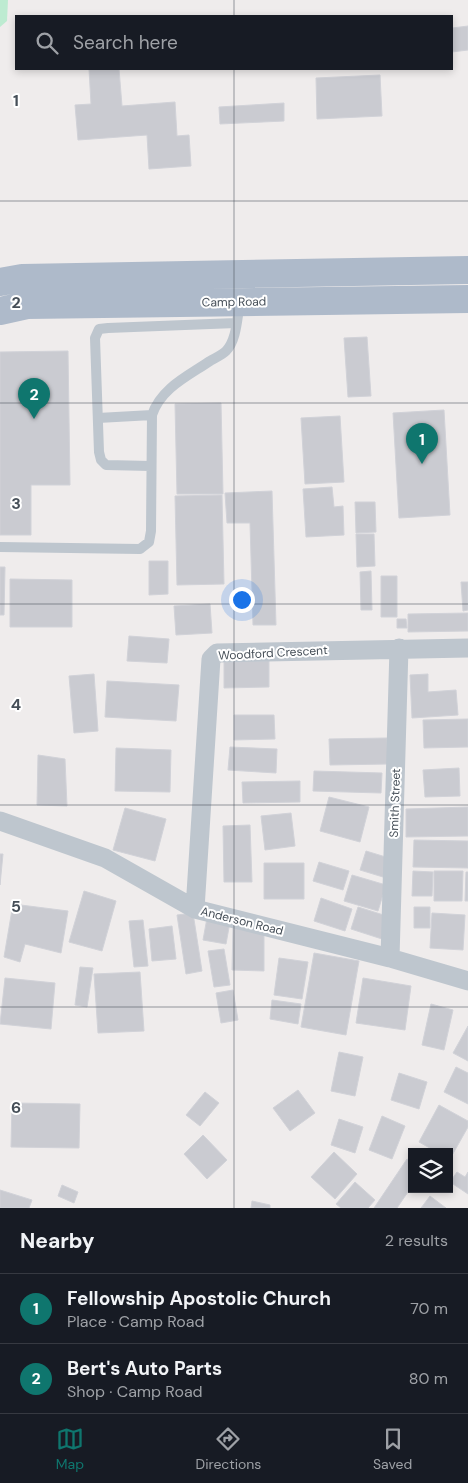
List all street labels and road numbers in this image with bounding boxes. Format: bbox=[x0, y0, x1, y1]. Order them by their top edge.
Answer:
street label: Camp Road bbox=[202, 293, 266, 311]
street label: Woodford Crescent bbox=[218, 642, 328, 664]
street label: Smith Street bbox=[386, 768, 404, 838]
street label: Anderson Road bbox=[199, 903, 285, 939]

